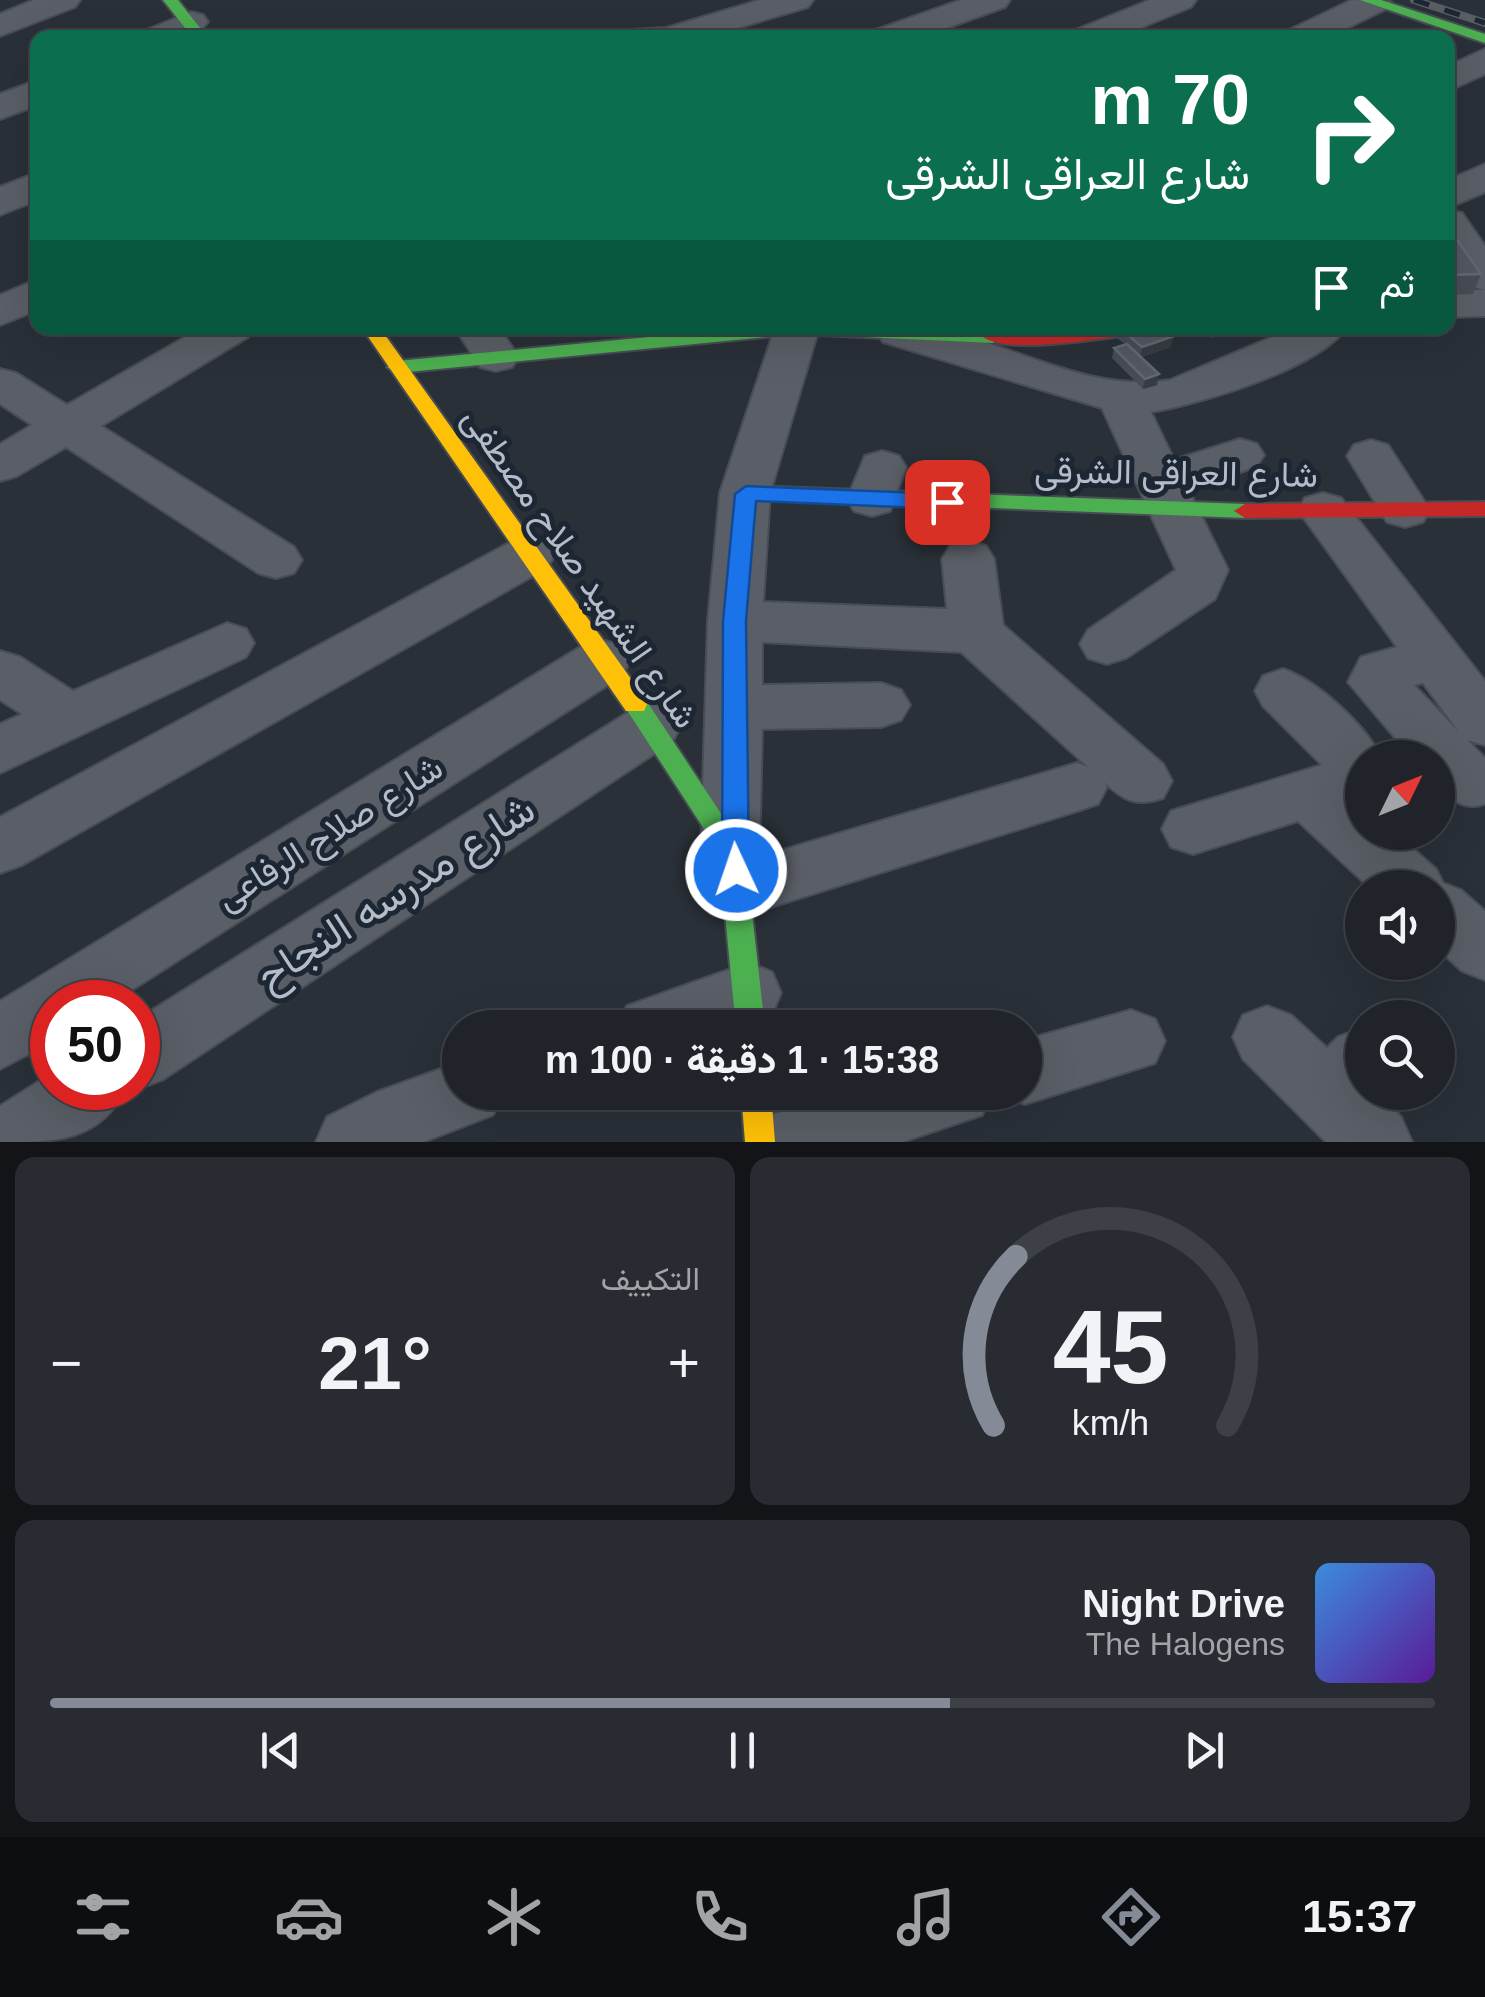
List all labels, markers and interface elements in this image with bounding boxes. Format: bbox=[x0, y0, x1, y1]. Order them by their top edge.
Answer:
text: 70 m bbox=[1090, 61, 1250, 139]
icon: right bbox=[1285, 70, 1415, 200]
text: شارع العراقى الشرقى bbox=[885, 148, 1250, 199]
icon: arrive bbox=[1304, 260, 1359, 315]
text: ثم bbox=[1379, 263, 1415, 305]
street label: شارع الشهيد صلاح مصطفى bbox=[451, 399, 707, 738]
street label: شارع العراقى الشرقى bbox=[1034, 450, 1318, 499]
pin bbox=[905, 460, 990, 545]
icon: arrive bbox=[920, 475, 975, 530]
north arrow bbox=[1345, 740, 1455, 850]
map controls bbox=[1345, 740, 1455, 1110]
street label: شارع صلاح الرفاعى bbox=[209, 747, 452, 921]
street label: شارع مدرسه النجاح bbox=[247, 785, 546, 1004]
position arrow bbox=[684, 818, 788, 922]
button: sound bbox=[1345, 870, 1455, 980]
speed limit sign: 50 bbox=[30, 980, 160, 1110]
button: search bbox=[1345, 1000, 1455, 1110]
text: 15:38 · 1 دقيقة · 100 m bbox=[545, 1039, 939, 1081]
text: التكييف bbox=[601, 1261, 700, 1297]
text: 45 bbox=[1052, 1289, 1168, 1405]
text: 21° bbox=[318, 1321, 432, 1405]
text: − bbox=[50, 1332, 82, 1394]
text: + bbox=[668, 1332, 700, 1394]
text: km/h bbox=[1071, 1403, 1149, 1443]
text: Night Drive bbox=[1082, 1583, 1285, 1625]
text: The Halogens bbox=[1086, 1626, 1285, 1662]
icon: previous bbox=[253, 1723, 308, 1778]
icon: pause bbox=[715, 1723, 770, 1778]
icon: next bbox=[1177, 1723, 1232, 1778]
icon: filters bbox=[68, 1882, 138, 1952]
icon: car bbox=[274, 1882, 344, 1952]
icon: climate bbox=[479, 1882, 549, 1952]
icon: phone bbox=[685, 1882, 755, 1952]
icon: music bbox=[891, 1882, 961, 1952]
icon: directions bbox=[1096, 1882, 1166, 1952]
text: 15:37 bbox=[1302, 1891, 1417, 1942]

